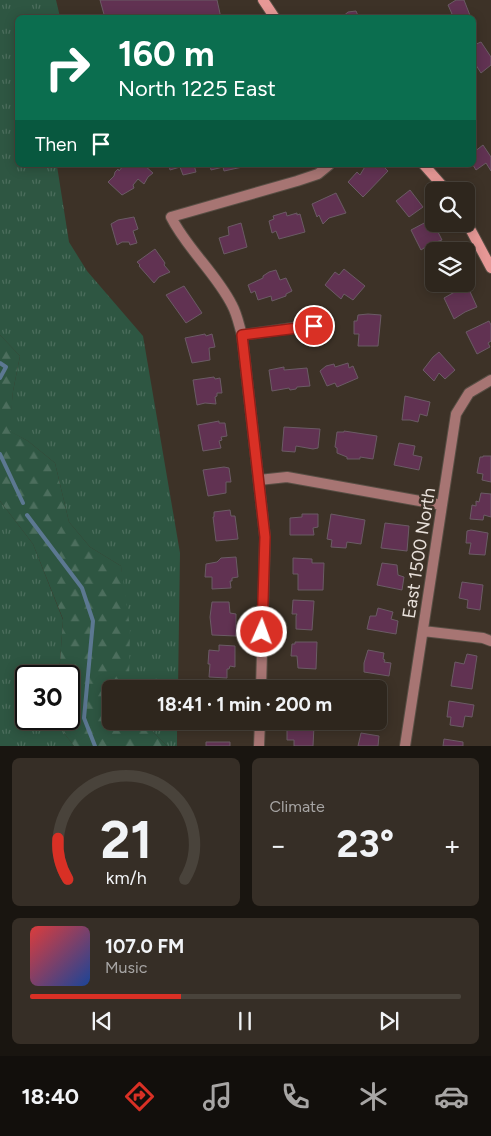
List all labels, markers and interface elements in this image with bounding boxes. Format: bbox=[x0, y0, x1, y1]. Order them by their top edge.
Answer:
text: 160 m bbox=[118, 33, 215, 75]
icon: right bbox=[35, 35, 100, 100]
text: North 1225 East bbox=[118, 75, 276, 102]
icon: arrive bbox=[87, 130, 115, 158]
text: Then bbox=[35, 133, 77, 156]
map controls bbox=[425, 182, 475, 292]
button: search bbox=[425, 182, 475, 232]
button: layers bbox=[425, 242, 475, 292]
pin bbox=[293, 305, 335, 347]
icon: arrive bbox=[300, 312, 328, 340]
street label: East 1500 North bbox=[398, 486, 440, 620]
position arrow bbox=[235, 605, 287, 657]
speed limit sign: 30 bbox=[15, 665, 80, 730]
text: 18:41 · 1 min · 200 m bbox=[157, 693, 332, 716]
text: Climate bbox=[270, 797, 325, 816]
text: 21 bbox=[100, 809, 152, 871]
text: 23° bbox=[337, 821, 394, 867]
text: − bbox=[270, 828, 287, 862]
text: + bbox=[444, 828, 461, 862]
text: km/h bbox=[105, 867, 146, 888]
text: 107.0 FM bbox=[105, 935, 184, 958]
text: Music bbox=[105, 958, 147, 977]
icon: previous bbox=[88, 1007, 116, 1035]
icon: pause bbox=[231, 1007, 259, 1035]
icon: next bbox=[375, 1007, 403, 1035]
icon: directions bbox=[122, 1079, 157, 1114]
icon: music bbox=[200, 1079, 235, 1114]
icon: phone bbox=[278, 1079, 313, 1114]
icon: climate bbox=[356, 1079, 391, 1114]
icon: car bbox=[434, 1079, 469, 1114]
text: 18:40 bbox=[22, 1083, 79, 1110]

